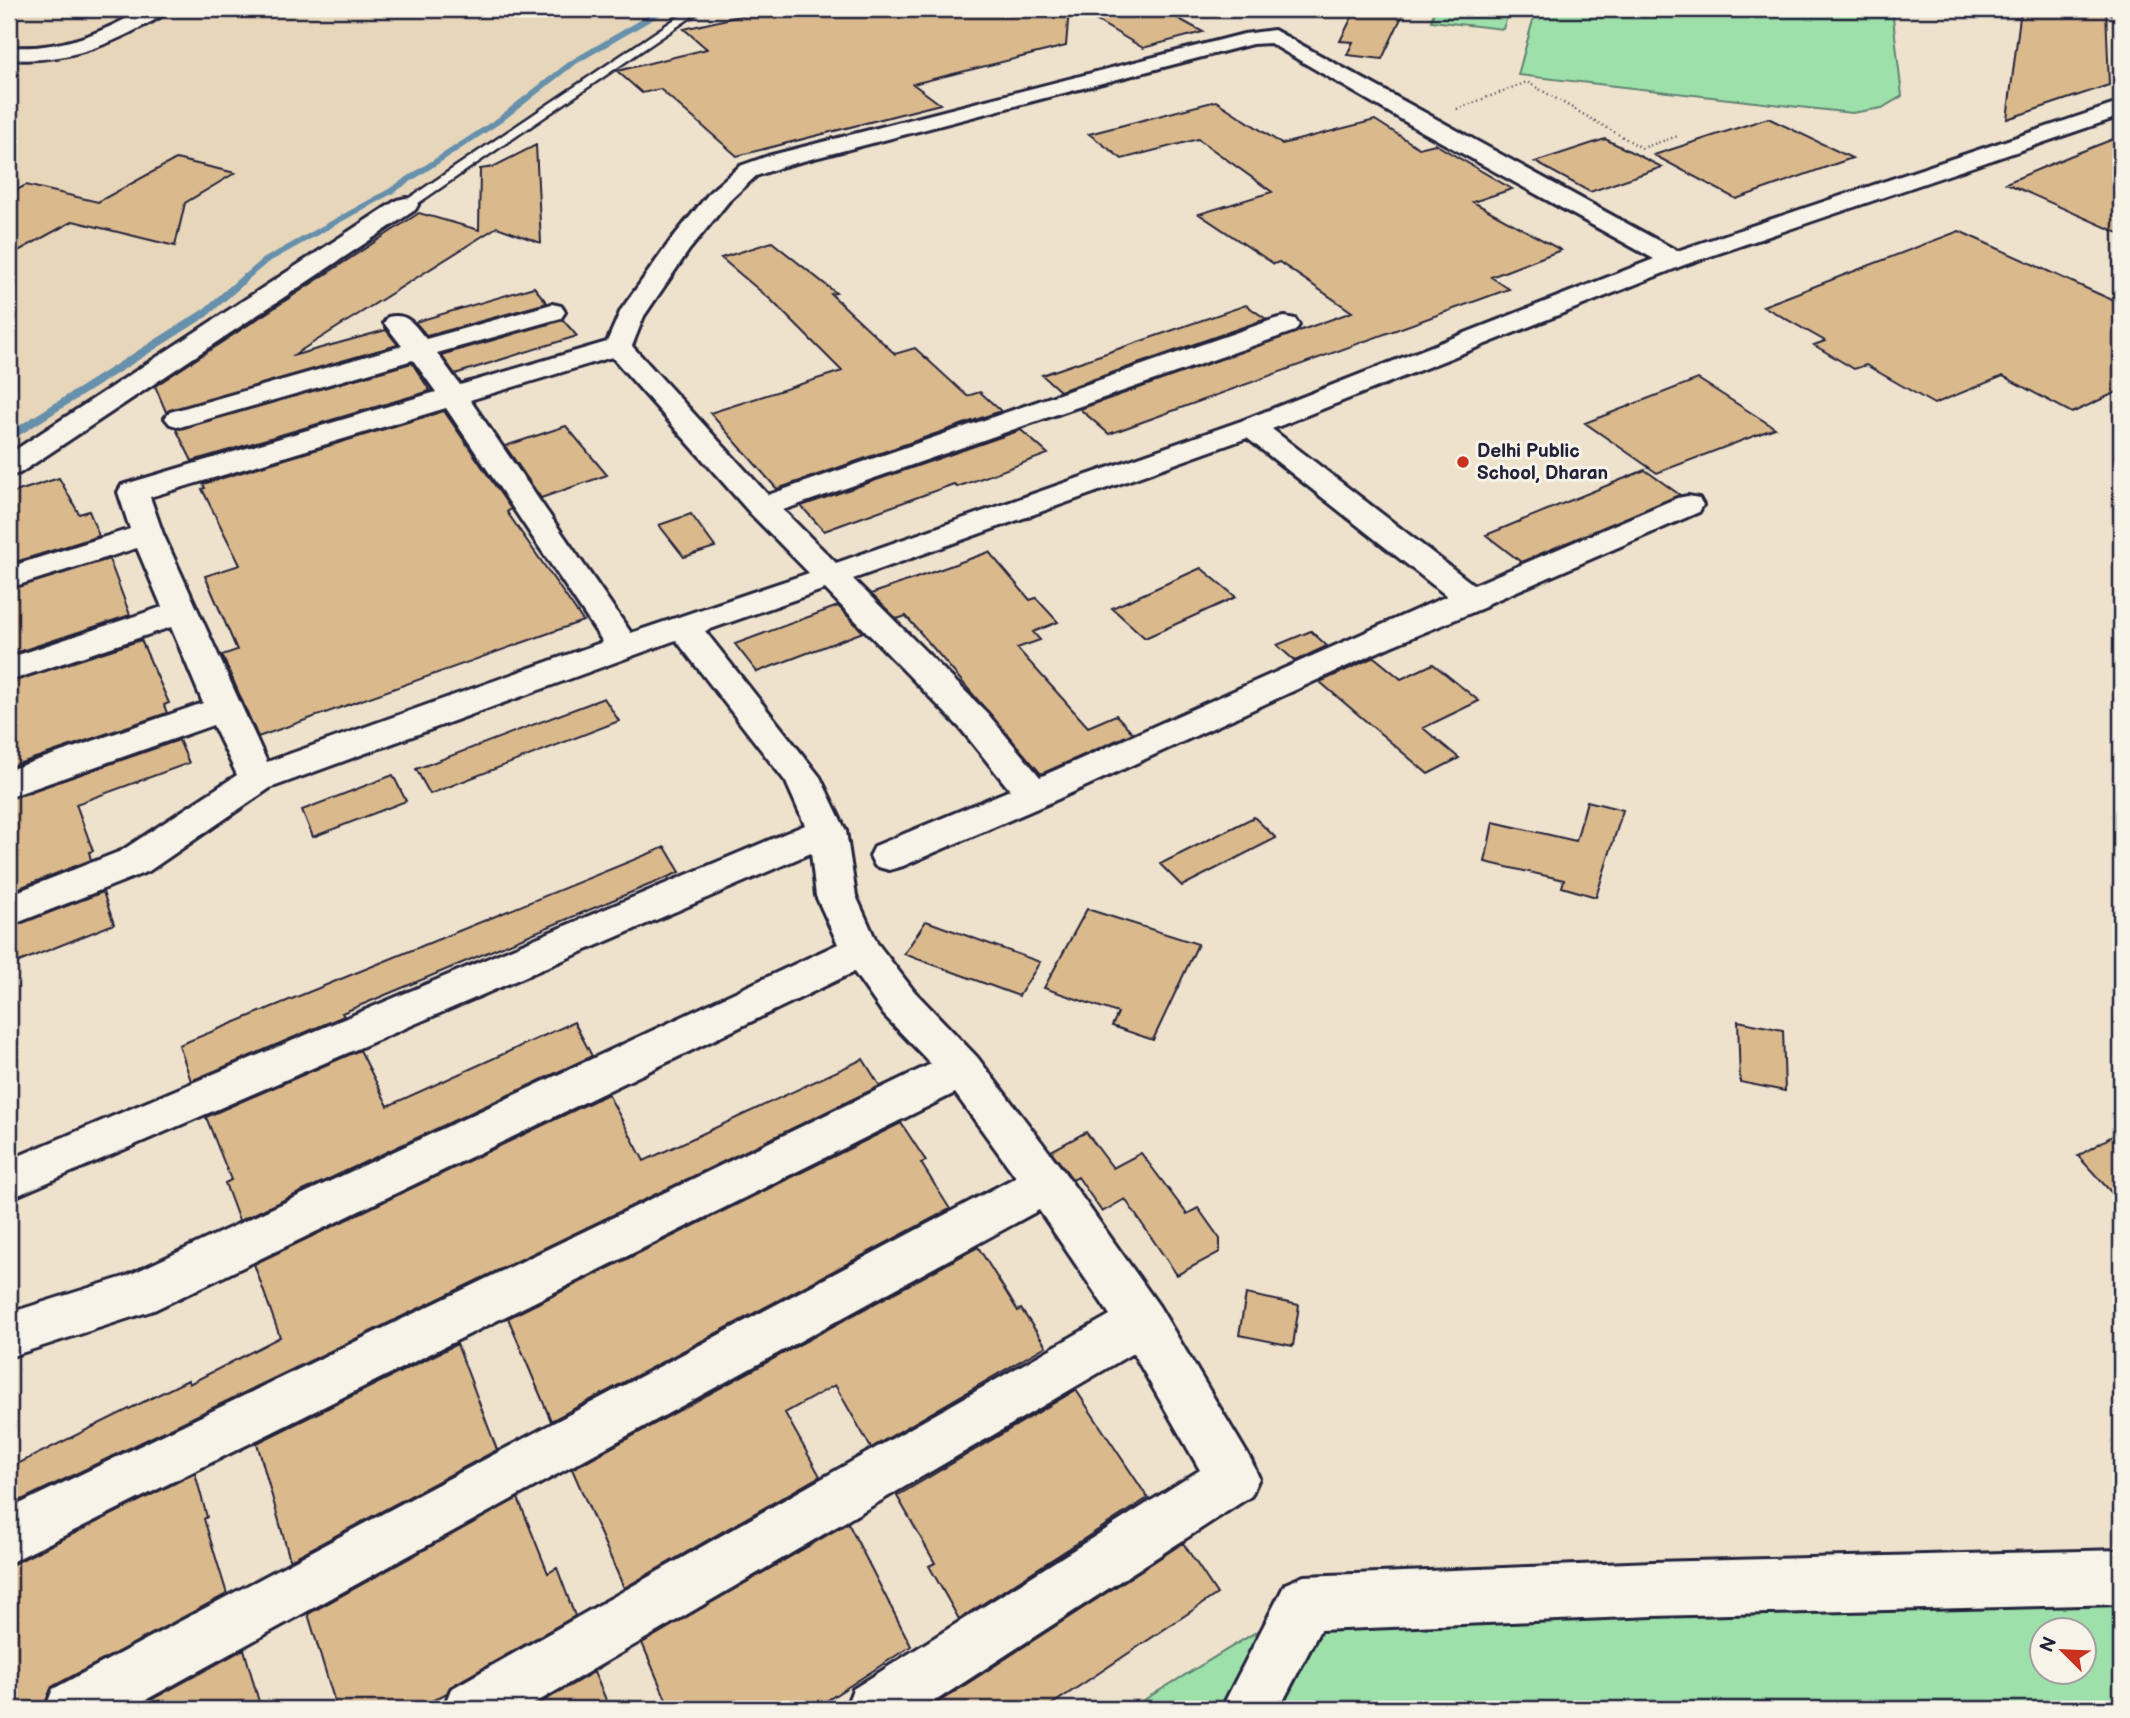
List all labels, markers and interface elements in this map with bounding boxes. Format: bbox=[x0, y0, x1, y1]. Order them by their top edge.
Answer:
place label: Delhi Public School, Dharan bbox=[1477, 440, 1608, 485]
marker: Delhi Public School, Dharan bbox=[1455, 454, 1471, 470]
north arrow bbox=[2028, 1616, 2098, 1686]
text: N bbox=[2035, 1633, 2062, 1656]

